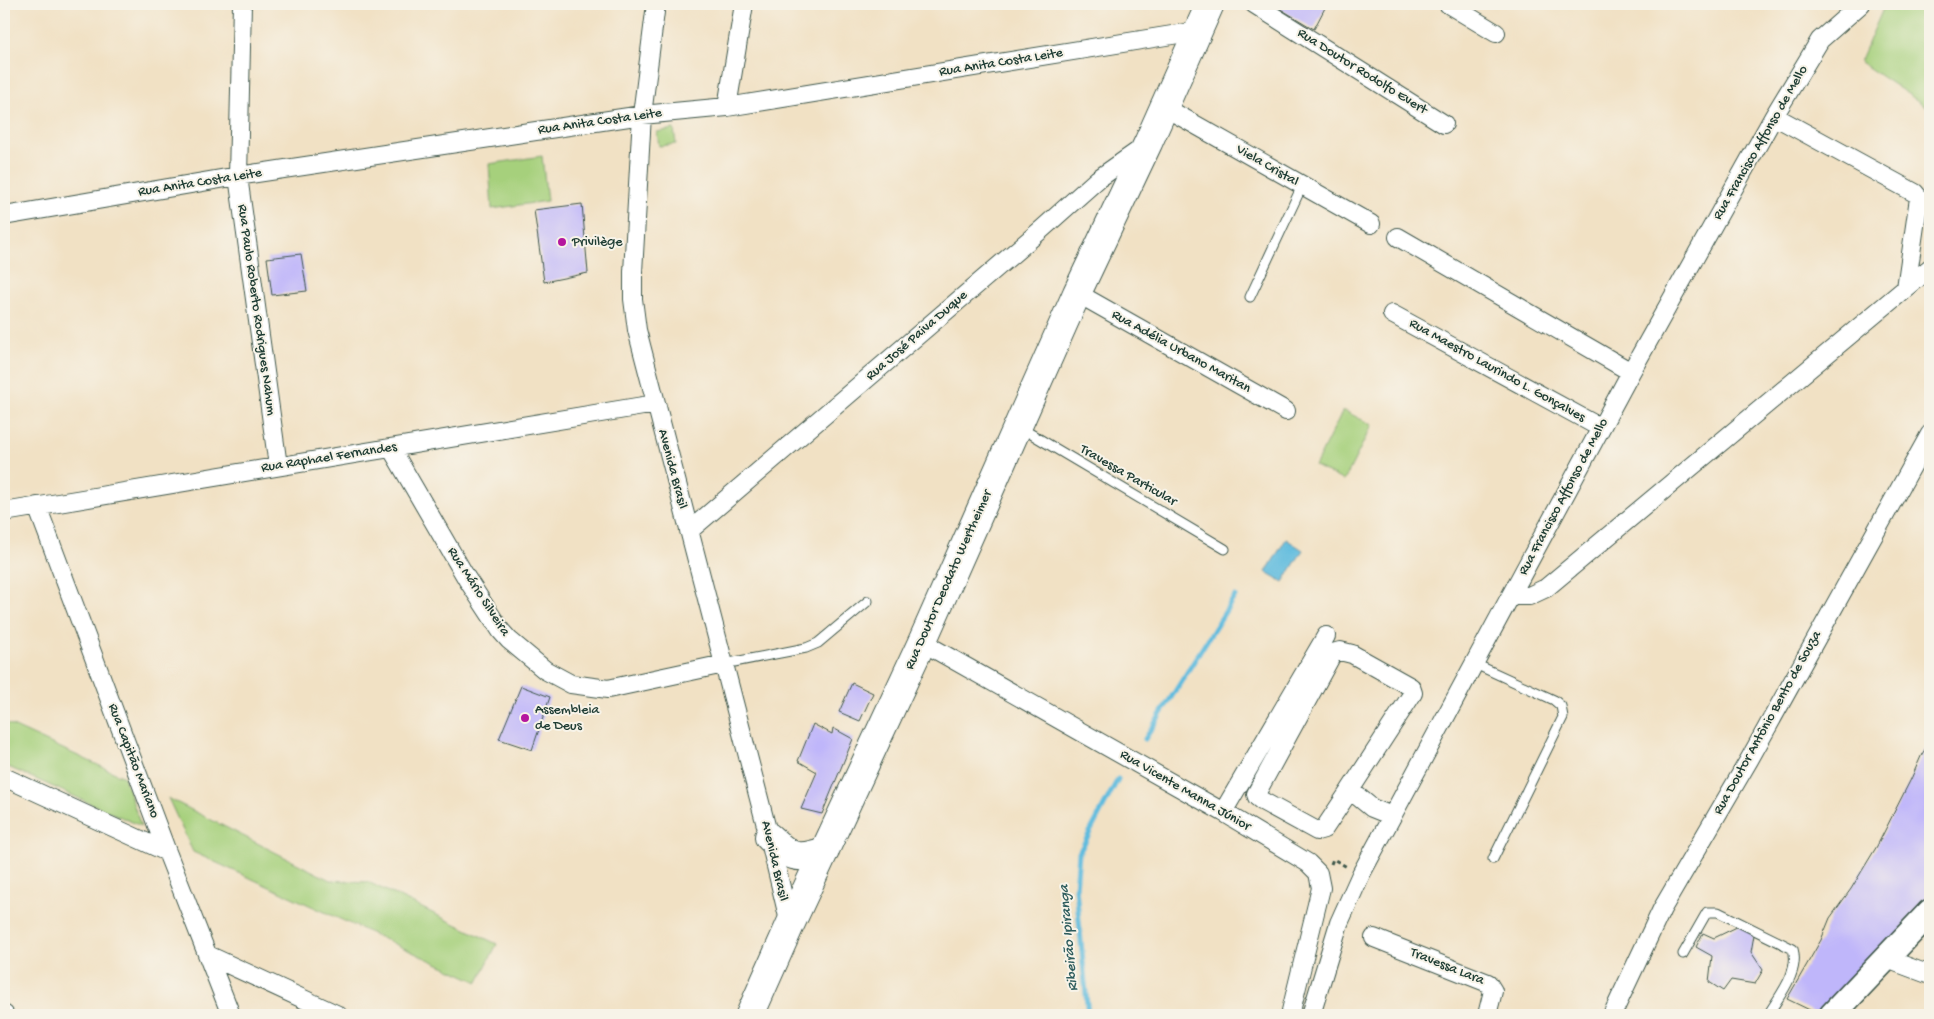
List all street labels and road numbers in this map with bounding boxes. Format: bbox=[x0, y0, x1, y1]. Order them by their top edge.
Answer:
street label: Rua Doutor Rodolfo Evert bbox=[1294, 25, 1431, 120]
street label: Rua Anita Costa Leite bbox=[938, 45, 1065, 81]
street label: Rua Francisco Affonso de Mello bbox=[1710, 63, 1812, 223]
street label: Rua Anita Costa Leite bbox=[537, 105, 664, 139]
street label: Viela Cristal bbox=[1232, 141, 1301, 191]
street label: Rua Anita Costa Leite bbox=[137, 165, 264, 201]
street label: Rua Paulo Roberto Rodrigues Nahum bbox=[233, 203, 279, 417]
street label: Rua José Paiva Duque bbox=[863, 287, 972, 385]
street label: Rua Adélia Urbano Maritan bbox=[1108, 307, 1254, 398]
street label: Rua Maestro Laurindo L. Gonçalves bbox=[1406, 315, 1589, 427]
street label: Rua Francisco Affonso de Mello bbox=[1515, 416, 1613, 578]
street label: Avenida Brasil bbox=[653, 427, 691, 511]
street label: Rua Raphael Fernandes bbox=[260, 439, 399, 477]
street label: Travessa Particular bbox=[1076, 441, 1180, 511]
street label: Rua Doutor Deodato Wertheimer bbox=[902, 487, 997, 672]
street label: Rua Mário Silveira bbox=[443, 544, 514, 641]
street label: Rua Doutor Antônio Bento de Souza bbox=[1710, 627, 1826, 818]
street label: Rua Capitão Mariano bbox=[103, 701, 163, 821]
street label: Rua Vicente Manna Júnior bbox=[1116, 747, 1254, 836]
street label: Avenida Brasil bbox=[757, 819, 791, 903]
street label: Travessa Lara bbox=[1406, 944, 1488, 990]

